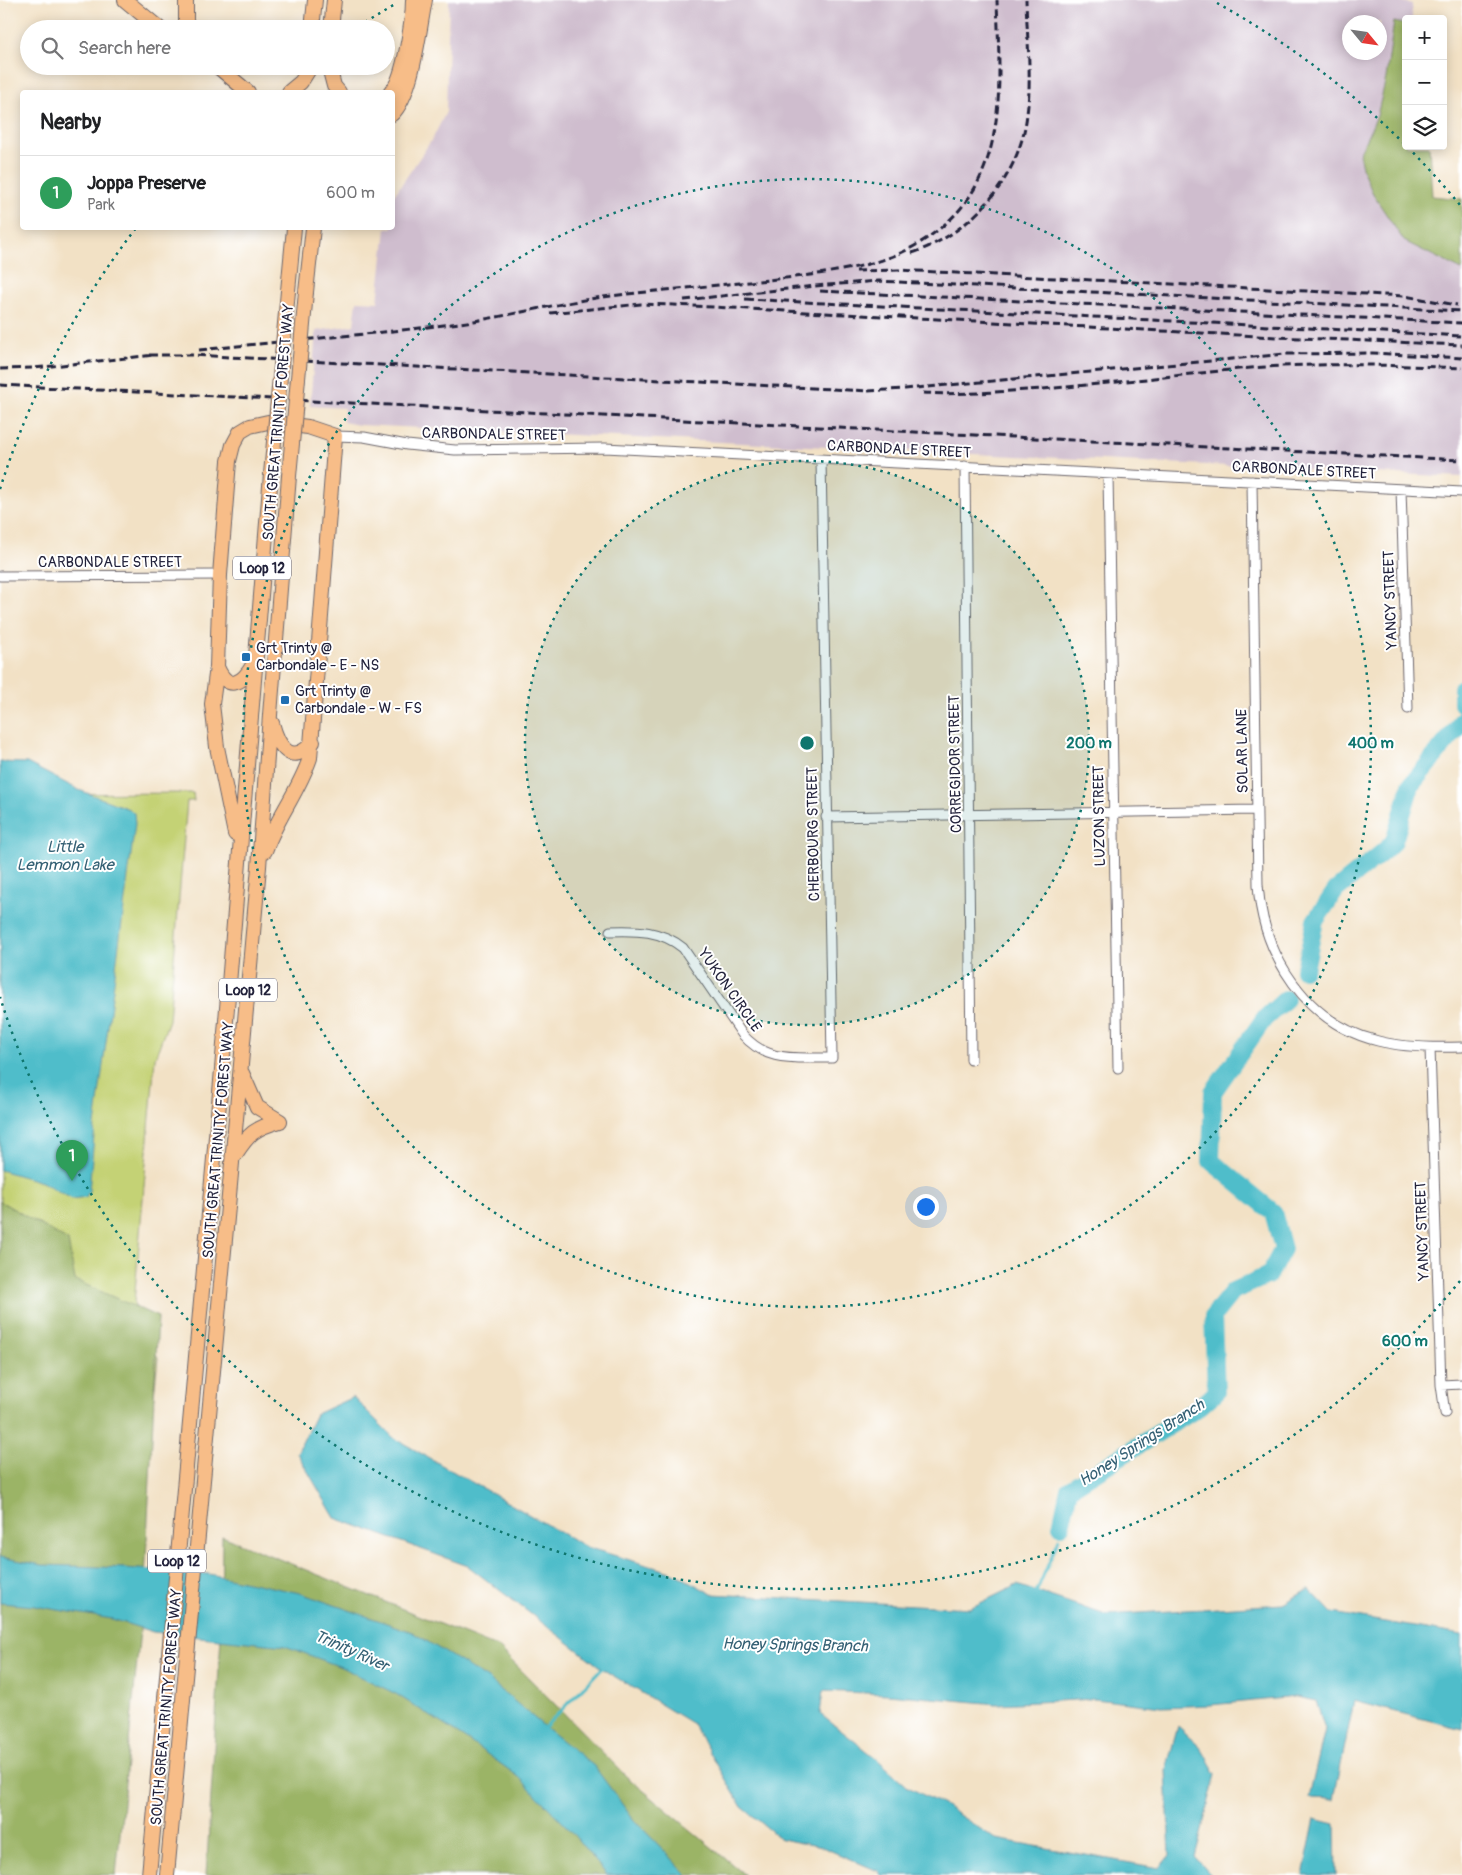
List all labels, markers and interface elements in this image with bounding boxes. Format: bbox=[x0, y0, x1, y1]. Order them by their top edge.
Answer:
north arrow bbox=[1342, 15, 1387, 60]
map controls bbox=[1402, 15, 1447, 150]
button: + bbox=[1402, 15, 1447, 60]
search box bbox=[20, 20, 395, 75]
icon: search bbox=[38, 34, 66, 62]
text: Search here bbox=[78, 36, 171, 60]
button: − bbox=[1402, 60, 1447, 105]
button: layers bbox=[1402, 105, 1447, 150]
text: Nearby bbox=[40, 109, 101, 136]
text: Joppa Preserve bbox=[87, 171, 206, 195]
text: 1 bbox=[53, 183, 59, 203]
text: 600 m bbox=[326, 183, 375, 203]
text: Park bbox=[87, 195, 115, 215]
street label: SOUTH GREAT TRINITY FOREST WAY bbox=[259, 303, 298, 541]
street label: CARBONDALE STREET bbox=[422, 424, 566, 445]
street label: CARBONDALE STREET bbox=[826, 436, 971, 463]
street label: CARBONDALE STREET bbox=[1231, 457, 1376, 484]
street label: YANCY STREET bbox=[1379, 550, 1402, 651]
street label: CARBONDALE STREET bbox=[38, 553, 182, 572]
road number: Loop 12 bbox=[233, 556, 291, 580]
place label: Grt Trinty @ Carbondale - E - NS bbox=[256, 639, 379, 675]
marker: Grt Trinty @ Carbondale - E - NS bbox=[240, 651, 252, 663]
place label: Grt Trinty @ Carbondale - W - FS bbox=[295, 682, 422, 718]
marker: Grt Trinty @ Carbondale - W - FS bbox=[279, 694, 291, 706]
street label: CORREGIDOR STREET bbox=[945, 695, 966, 833]
street label: SOLAR LANE bbox=[1232, 708, 1253, 793]
centre of rings bbox=[798, 734, 816, 752]
text: 200 m bbox=[1066, 734, 1112, 753]
text: 400 m bbox=[1348, 734, 1394, 753]
street label: LUZON STREET bbox=[1089, 765, 1110, 867]
street label: CHERBOURG STREET bbox=[803, 766, 824, 902]
water label: Little Lemmon Lake bbox=[16, 837, 116, 875]
street label: YUKON CIRCLE bbox=[693, 944, 766, 1036]
road number: Loop 12 bbox=[219, 978, 277, 1002]
street label: SOUTH GREAT TRINITY FOREST WAY bbox=[199, 1021, 238, 1259]
pin: 1 bbox=[56, 1140, 88, 1181]
street label: YANCY STREET bbox=[1411, 1181, 1434, 1282]
your location bbox=[913, 1194, 939, 1220]
text: 600 m bbox=[1382, 1332, 1428, 1351]
water label: Honey Springs Branch bbox=[1075, 1394, 1209, 1491]
road number: Loop 12 bbox=[148, 1550, 206, 1572]
street label: SOUTH GREAT TRINITY FOREST WAY bbox=[147, 1588, 186, 1826]
water label: Trinity River bbox=[312, 1626, 394, 1677]
water label: Honey Springs Branch bbox=[722, 1634, 869, 1656]

